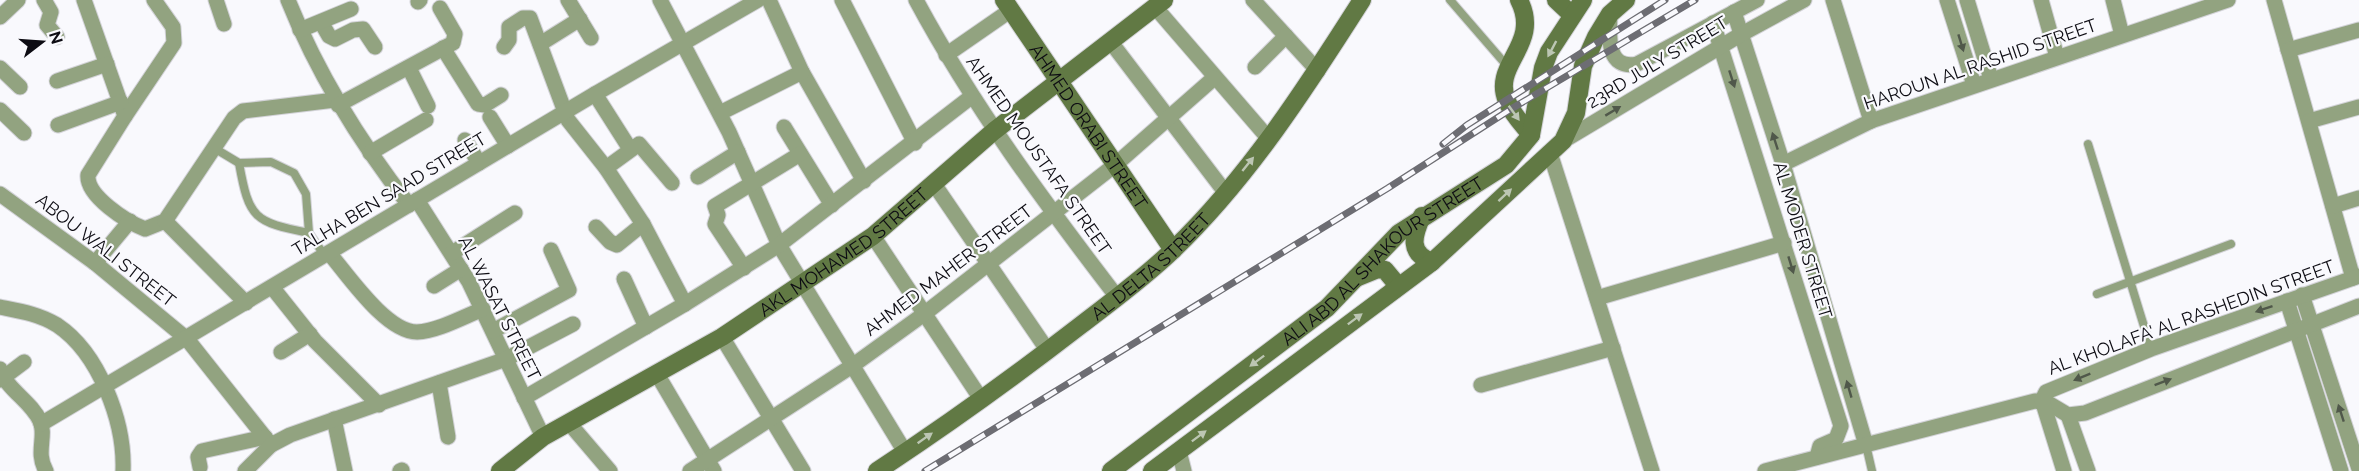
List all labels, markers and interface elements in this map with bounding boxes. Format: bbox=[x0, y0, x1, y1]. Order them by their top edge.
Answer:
north arrow bbox=[12, 12, 72, 72]
street label: 23RD JULY STREET bbox=[1583, 12, 1731, 112]
street label: HAROUN AL RASHID STREET bbox=[1861, 14, 2099, 114]
text: N bbox=[45, 29, 67, 46]
one-way arrow bbox=[1957, 34, 1966, 52]
street label: AHMED ORABI STREET bbox=[1026, 39, 1152, 212]
one-way arrow bbox=[1547, 41, 1556, 58]
street label: AHMED MOUSTAFA STREET bbox=[962, 52, 1116, 258]
one-way arrow bbox=[1727, 70, 1737, 88]
one-way arrow bbox=[1508, 104, 1520, 120]
one-way arrow bbox=[1605, 106, 1622, 116]
street label: TALHA BEN SAAD STREET bbox=[288, 128, 490, 260]
one-way arrow bbox=[1770, 132, 1779, 150]
one-way arrow bbox=[1242, 156, 1255, 172]
street label: AL MODER STREET bbox=[1769, 159, 1837, 321]
street label: ALI ABD AL SHAKOUR STREET bbox=[1277, 172, 1487, 349]
street label: AKL MOHAMED STREET bbox=[755, 183, 932, 320]
street label: ABOU WALI STREET bbox=[32, 189, 180, 311]
one-way arrow bbox=[1497, 189, 1512, 202]
street label: AHMED MAHER STREET bbox=[860, 200, 1036, 340]
street label: AL DELTA STREET bbox=[1087, 208, 1214, 324]
street label: AL WASAT STREET bbox=[455, 232, 545, 384]
street label: AL KHOLAFA' AL RASHEDIN STREET bbox=[2045, 255, 2337, 379]
one-way arrow bbox=[1787, 256, 1796, 274]
one-way arrow bbox=[2255, 305, 2273, 315]
one-way arrow bbox=[1347, 313, 1363, 326]
one-way arrow bbox=[1250, 354, 1265, 366]
one-way arrow bbox=[2072, 372, 2090, 382]
one-way arrow bbox=[2154, 377, 2172, 386]
one-way arrow bbox=[1844, 379, 1853, 397]
one-way arrow bbox=[2336, 404, 2345, 422]
one-way arrow bbox=[1192, 431, 1207, 443]
one-way arrow bbox=[917, 432, 933, 444]

